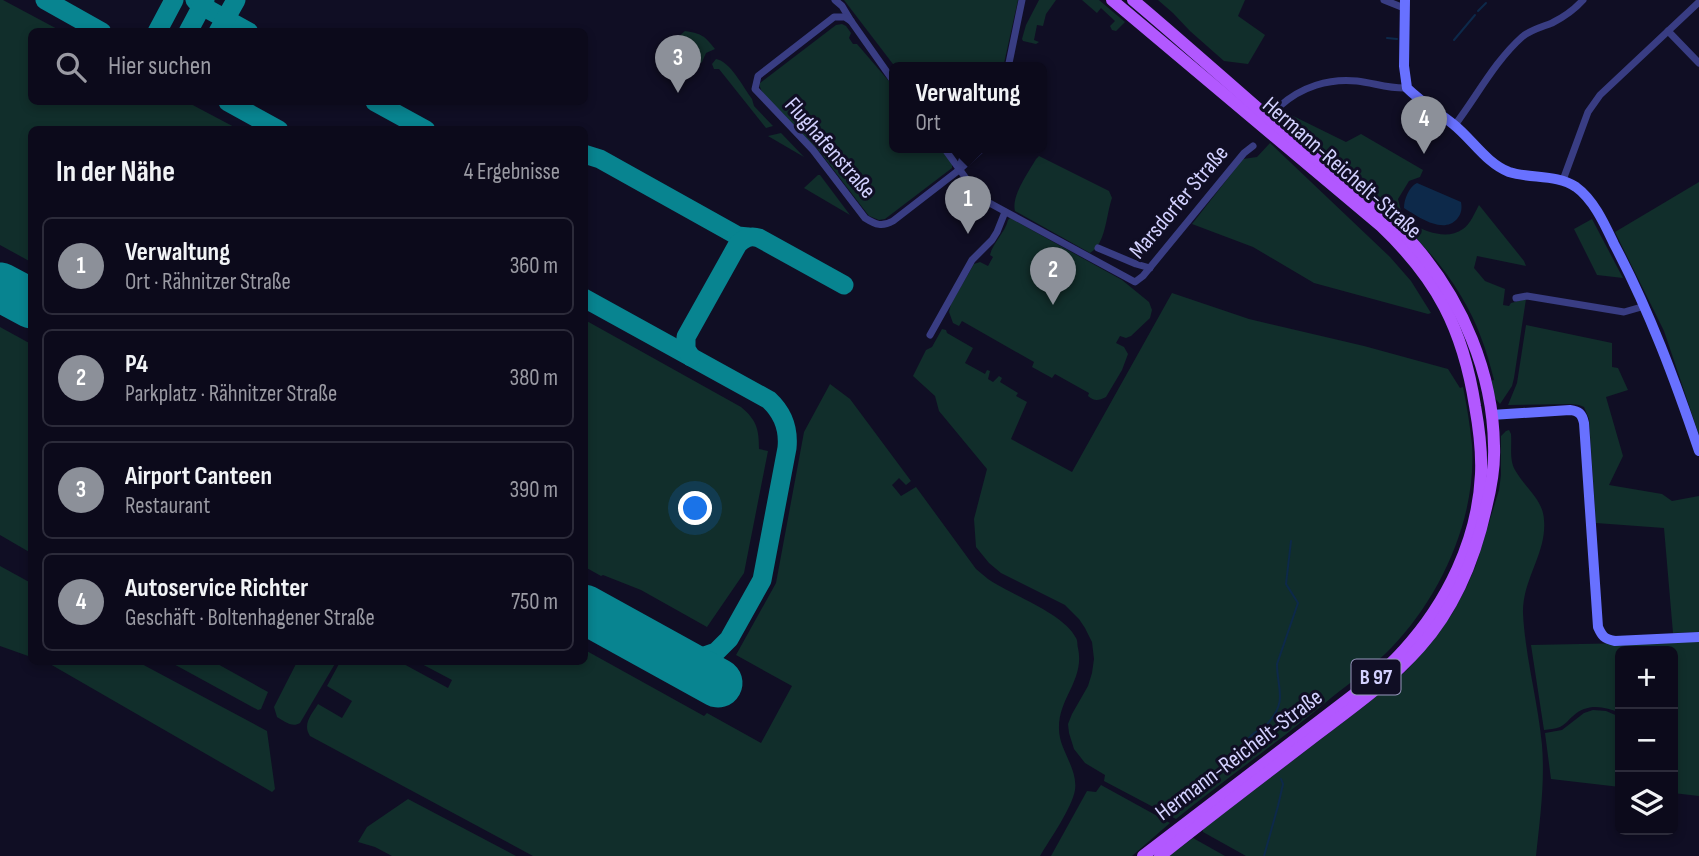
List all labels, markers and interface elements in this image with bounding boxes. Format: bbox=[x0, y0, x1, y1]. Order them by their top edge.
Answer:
search box bbox=[28, 28, 588, 105]
pin: 3 bbox=[655, 35, 701, 93]
icon: search bbox=[52, 48, 90, 86]
text: Hier suchen bbox=[108, 51, 211, 82]
popup bbox=[889, 62, 1047, 153]
text: Verwaltung bbox=[915, 78, 1021, 109]
street label: Hermann-Reichelt-Straße bbox=[1257, 91, 1427, 245]
street label: Flughafenstraße bbox=[778, 92, 882, 204]
pin: 4 bbox=[1401, 96, 1447, 154]
text: Ort bbox=[915, 109, 941, 137]
street label: Marsdorfer Straße bbox=[1123, 140, 1235, 264]
text: In der Nähe bbox=[56, 154, 175, 190]
text: 4 Ergebnisse bbox=[464, 158, 560, 186]
pin: 1 bbox=[945, 176, 991, 234]
text: Verwaltung bbox=[125, 237, 230, 268]
pin: 2 bbox=[1030, 247, 1076, 305]
text: 1 bbox=[76, 252, 86, 280]
text: 360 m bbox=[510, 252, 558, 280]
text: Ort · Rähnitzer Straße bbox=[125, 268, 291, 296]
text: P4 bbox=[125, 349, 148, 380]
text: 2 bbox=[76, 364, 86, 392]
text: 380 m bbox=[510, 364, 558, 392]
text: Parkplatz · Rähnitzer Straße bbox=[125, 380, 337, 408]
text: Airport Canteen bbox=[125, 461, 272, 492]
text: 3 bbox=[76, 476, 86, 504]
text: 390 m bbox=[509, 476, 558, 504]
your location bbox=[678, 491, 712, 525]
text: Restaurant bbox=[125, 492, 210, 520]
text: Autoservice Richter bbox=[125, 573, 308, 604]
text: 4 bbox=[76, 588, 86, 616]
text: 750 m bbox=[511, 588, 558, 616]
text: Geschäft · Boltenhagener Straße bbox=[125, 604, 375, 632]
map controls bbox=[1615, 646, 1678, 835]
button: + bbox=[1615, 646, 1678, 709]
road number: B 97 bbox=[1352, 660, 1400, 694]
street label: Hermann-Reichelt-Straße bbox=[1150, 683, 1328, 827]
button: − bbox=[1615, 709, 1678, 772]
button: layers bbox=[1615, 772, 1678, 835]

